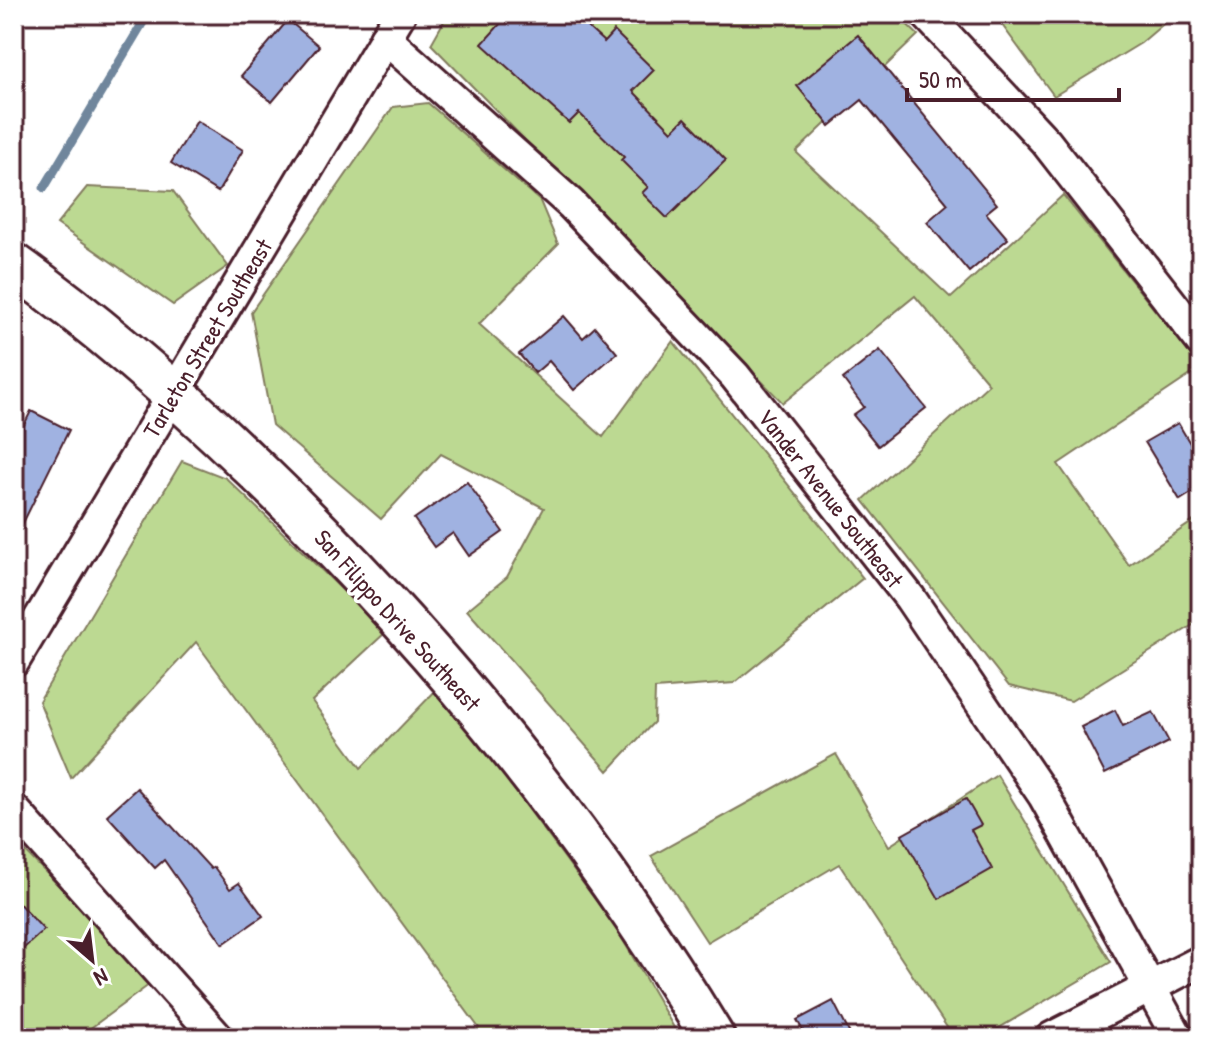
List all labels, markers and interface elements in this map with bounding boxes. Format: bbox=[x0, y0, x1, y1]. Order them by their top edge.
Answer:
scale bar bbox=[907, 52, 1119, 102]
text: 50 m bbox=[919, 63, 962, 95]
street label: Tarleton Street Southeast bbox=[135, 232, 279, 443]
street label: Vander Avenue Southeast bbox=[751, 402, 911, 595]
street label: San Filippo Drive Southeast bbox=[308, 522, 489, 718]
north arrow bbox=[52, 920, 132, 1000]
text: N bbox=[89, 962, 114, 994]

